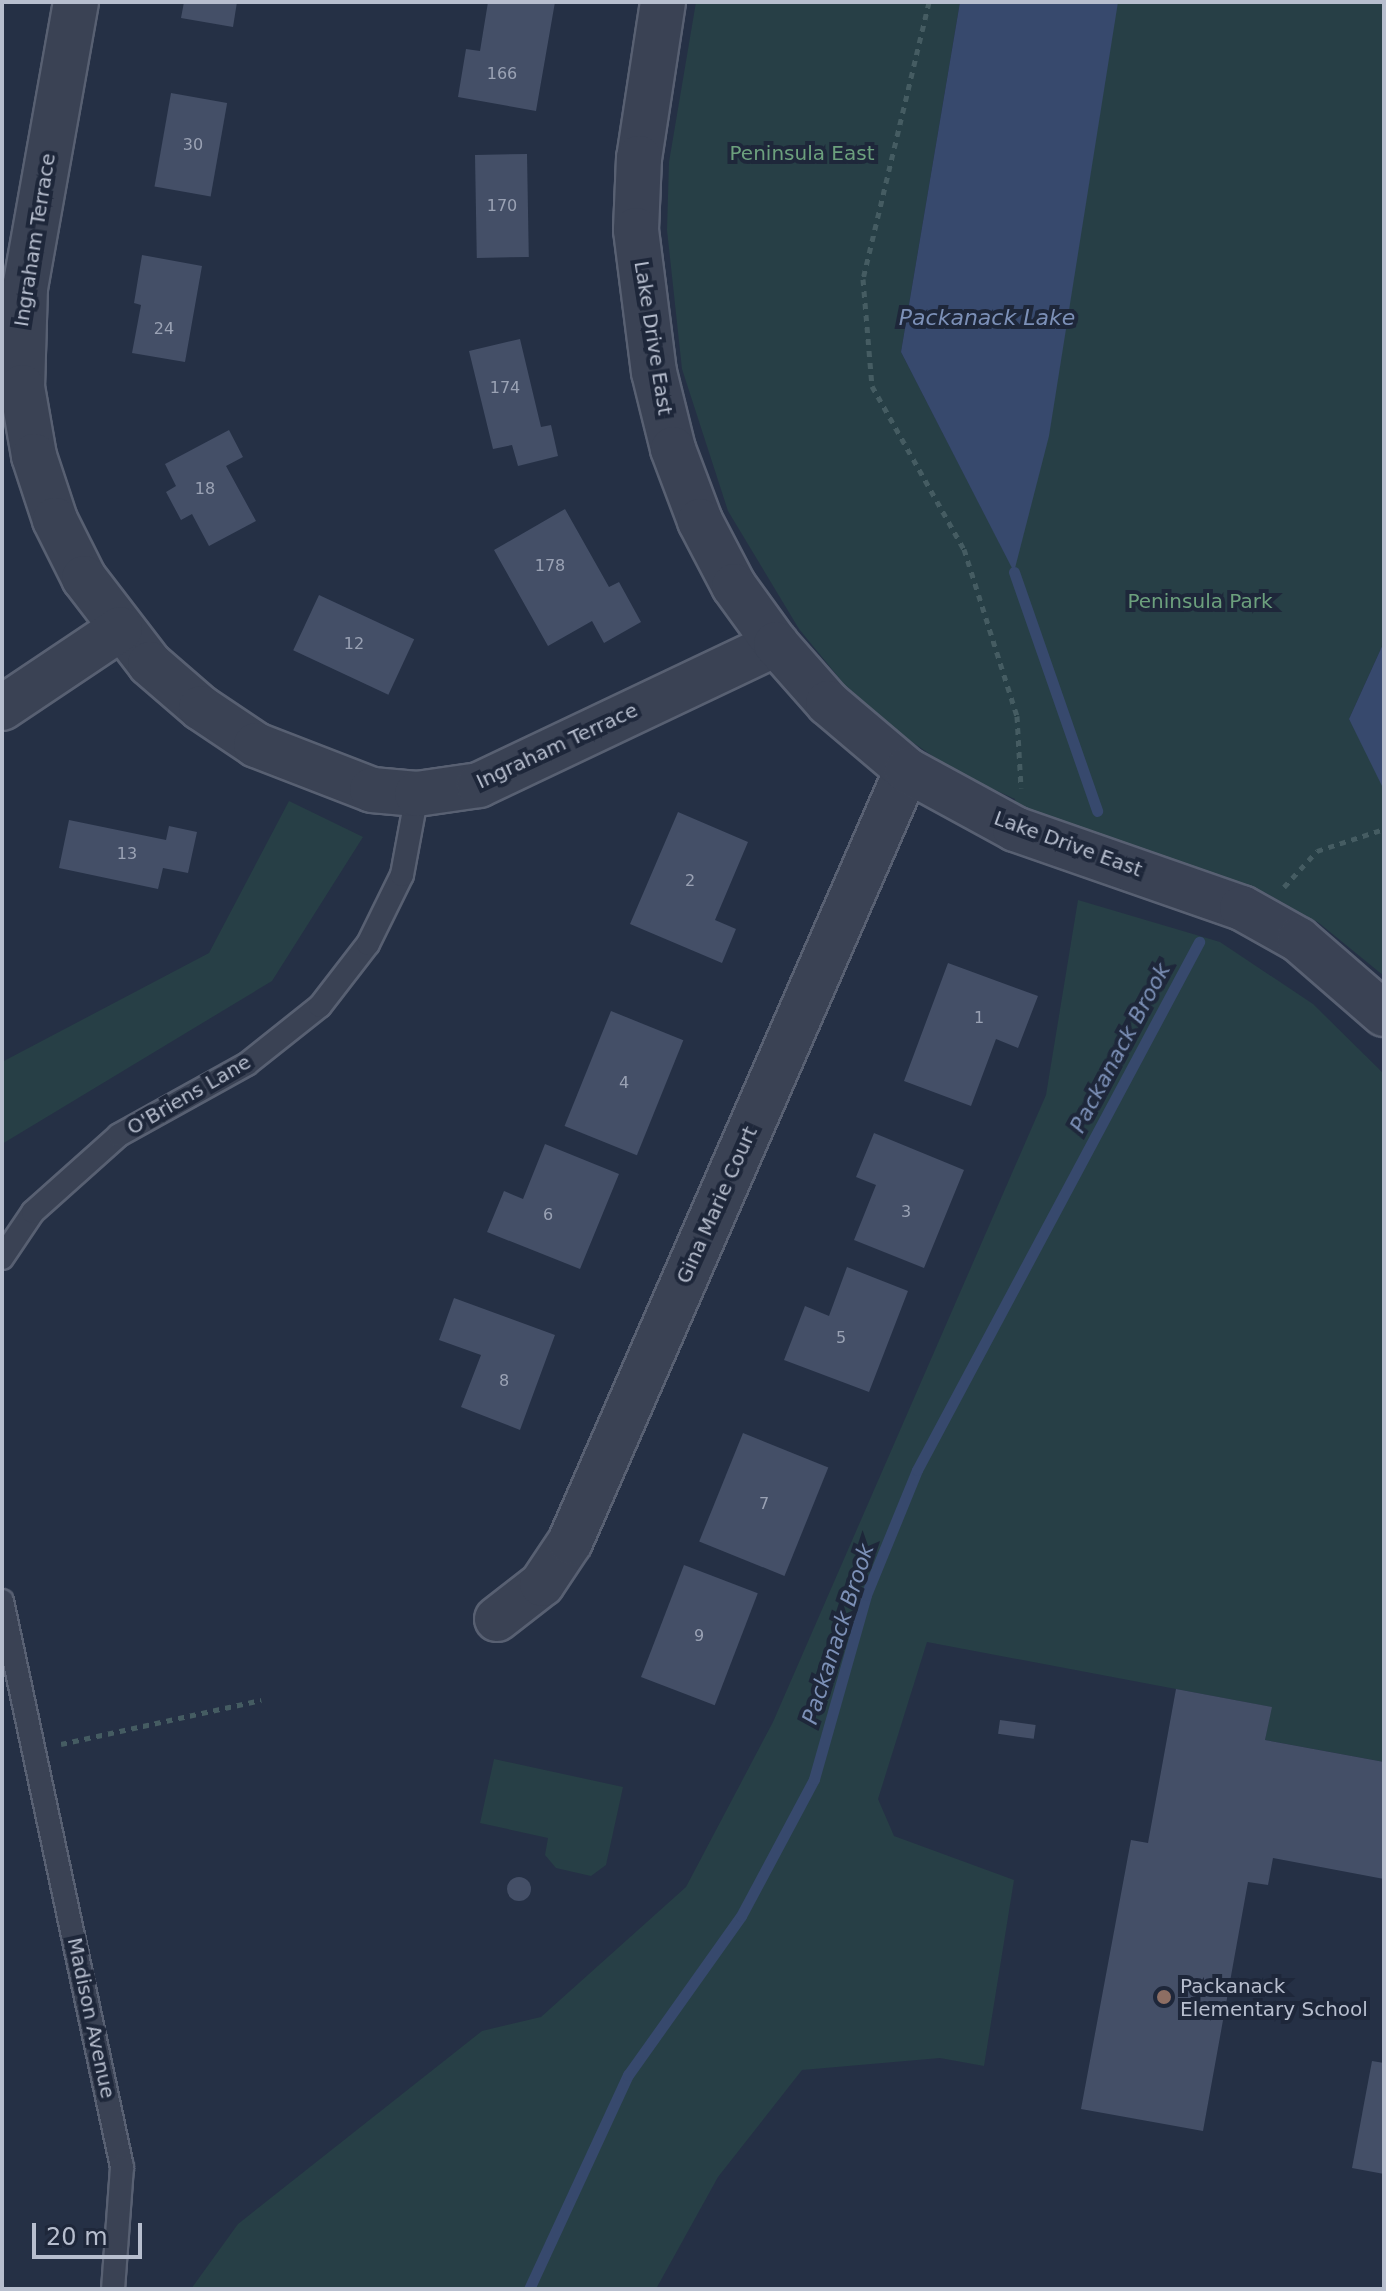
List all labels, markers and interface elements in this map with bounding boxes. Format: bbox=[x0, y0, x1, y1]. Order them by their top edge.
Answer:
house number: 166 bbox=[487, 64, 517, 84]
house number: 30 bbox=[183, 135, 203, 155]
park label: Peninsula East bbox=[730, 141, 874, 165]
street label: Ingraham Terrace bbox=[9, 152, 61, 328]
house number: 170 bbox=[487, 196, 517, 216]
street label: Lake Drive East bbox=[629, 259, 677, 417]
water label: Packanack Lake bbox=[899, 305, 1075, 331]
house number: 24 bbox=[154, 319, 174, 339]
house number: 174 bbox=[490, 378, 520, 398]
house number: 18 bbox=[195, 479, 215, 499]
house number: 178 bbox=[535, 556, 565, 576]
park label: Peninsula Park bbox=[1127, 589, 1273, 613]
house number: 12 bbox=[344, 634, 364, 654]
street label: Ingraham Terrace bbox=[472, 698, 642, 794]
street label: Lake Drive East bbox=[991, 806, 1145, 882]
house number: 13 bbox=[117, 844, 137, 864]
house number: 2 bbox=[685, 871, 695, 891]
water label: Packanack Brook bbox=[1064, 959, 1176, 1137]
house number: 1 bbox=[974, 1008, 984, 1028]
street label: O'Briens Lane bbox=[123, 1050, 255, 1140]
house number: 4 bbox=[619, 1073, 629, 1093]
street label: Gina Marie Court bbox=[672, 1123, 762, 1287]
house number: 3 bbox=[901, 1202, 911, 1222]
house number: 6 bbox=[543, 1205, 553, 1225]
house number: 5 bbox=[836, 1328, 846, 1348]
house number: 8 bbox=[499, 1371, 509, 1391]
house number: 7 bbox=[759, 1494, 769, 1514]
water label: Packanack Brook bbox=[796, 1540, 880, 1728]
house number: 9 bbox=[694, 1626, 704, 1646]
street label: Madison Avenue bbox=[62, 1935, 120, 2101]
place label: Packanack Elementary School bbox=[1180, 1974, 1368, 2021]
marker: Packanack Elementary School bbox=[1155, 1988, 1173, 2006]
scale bar bbox=[36, 2207, 146, 2257]
text: 20 m bbox=[46, 2223, 108, 2251]

